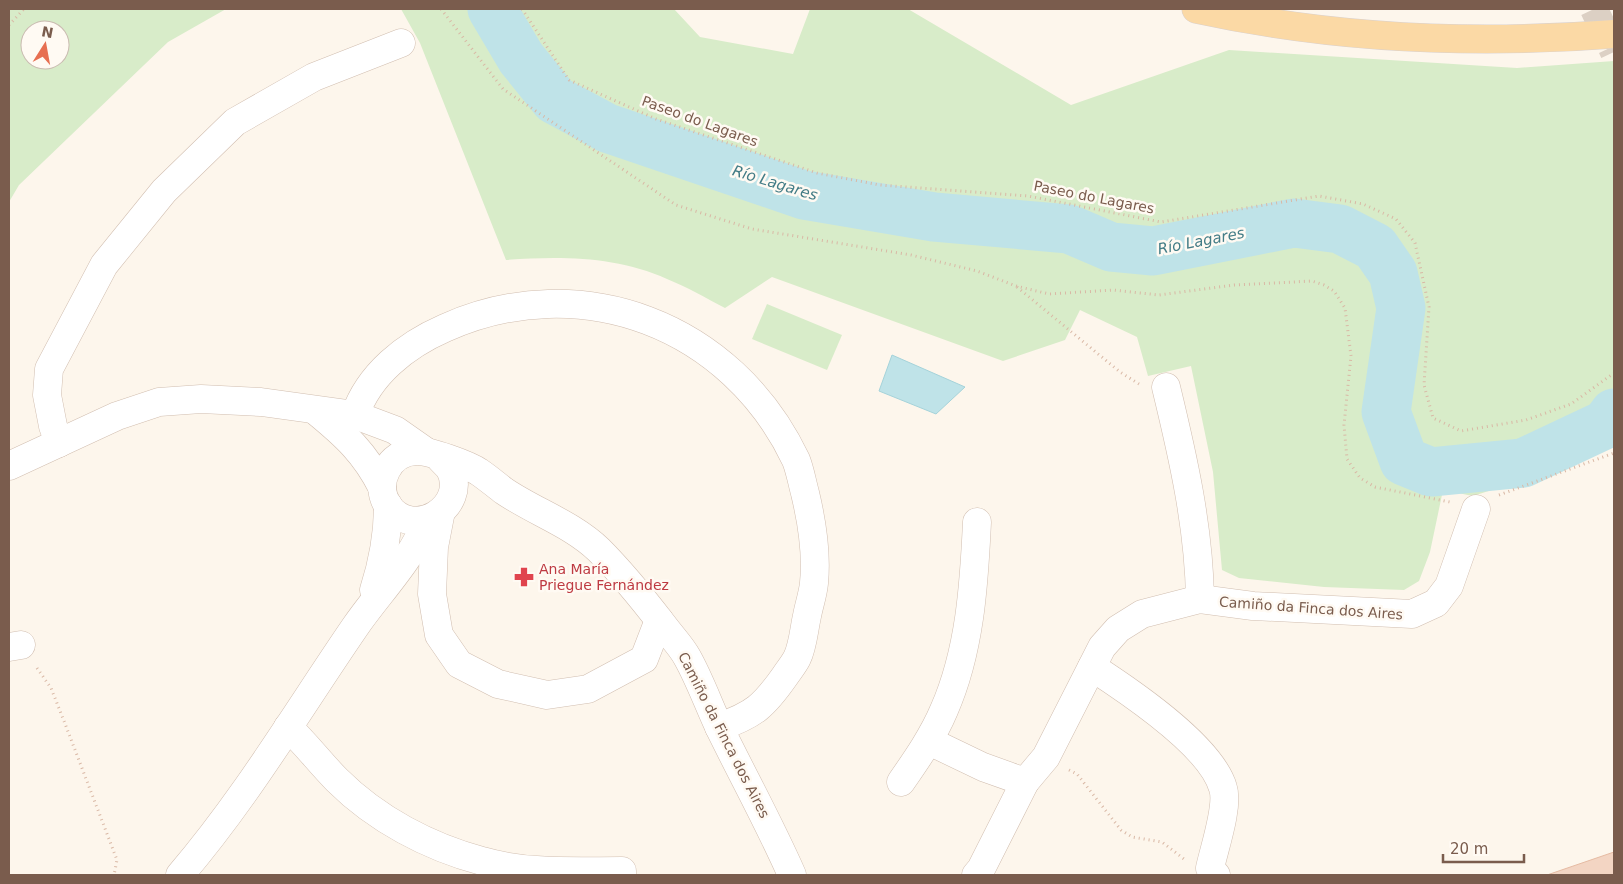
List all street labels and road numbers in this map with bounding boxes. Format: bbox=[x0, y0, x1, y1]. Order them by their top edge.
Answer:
street label: Paseo do Lagares bbox=[640, 93, 760, 149]
street label: Paseo do Lagares bbox=[1032, 177, 1156, 217]
street label: Camiño da Finca dos Aires bbox=[1219, 594, 1403, 622]
street label: Camiño da Finca dos Aires bbox=[675, 649, 773, 821]

